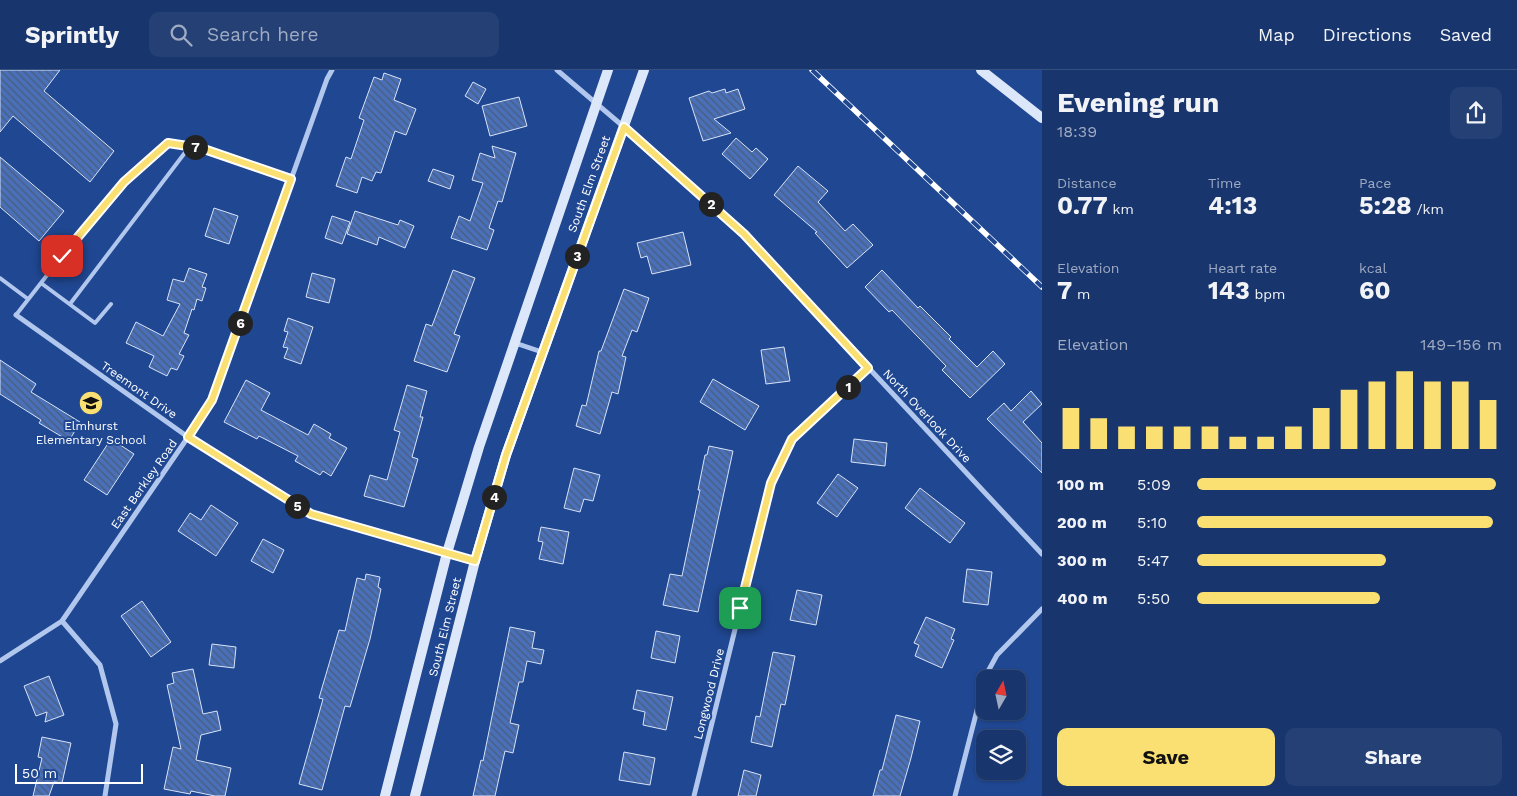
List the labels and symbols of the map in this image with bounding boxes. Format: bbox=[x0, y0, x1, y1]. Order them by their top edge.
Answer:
pin: 7 bbox=[182, 134, 208, 160]
street label: South Elm Street bbox=[565, 134, 613, 234]
pin: 2 bbox=[698, 192, 724, 216]
pin bbox=[41, 235, 83, 277]
pin: 3 bbox=[564, 244, 590, 268]
pin: 6 bbox=[228, 310, 252, 336]
street label: Treemont Drive bbox=[98, 358, 180, 422]
street label: North Overlook Drive bbox=[880, 366, 974, 466]
pin: 1 bbox=[836, 374, 860, 400]
school or university icon: Elmhurst Elementary School bbox=[78, 390, 104, 416]
place label: Elmhurst Elementary School bbox=[36, 419, 147, 447]
street label: East Berkley Road bbox=[108, 437, 180, 531]
pin: 4 bbox=[482, 484, 506, 510]
pin: 5 bbox=[284, 494, 310, 518]
street label: South Elm Street bbox=[426, 576, 464, 678]
pin bbox=[719, 587, 761, 629]
street label: Longwood Drive bbox=[691, 647, 727, 741]
north arrow bbox=[976, 670, 1026, 720]
scale bar bbox=[15, 761, 142, 784]

